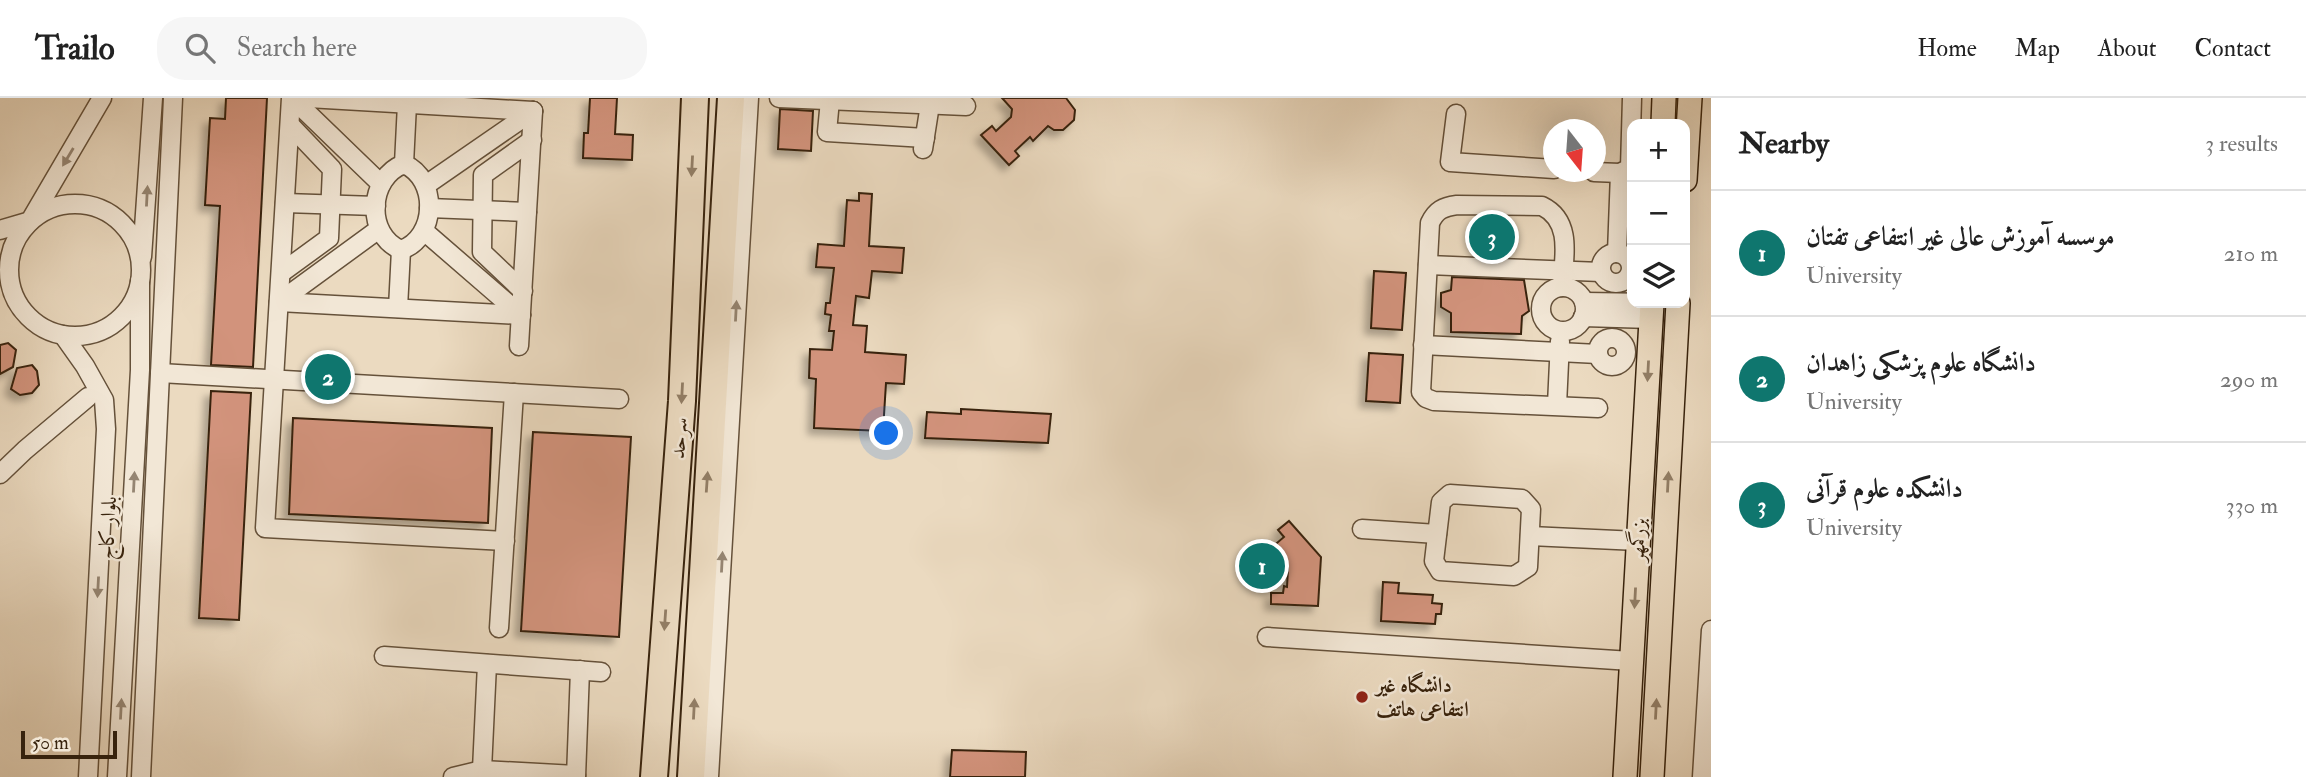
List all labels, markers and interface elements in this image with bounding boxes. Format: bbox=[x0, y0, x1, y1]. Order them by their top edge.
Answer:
search box bbox=[157, 17, 647, 80]
text: Trailo bbox=[35, 28, 115, 69]
icon: search bbox=[181, 29, 219, 67]
text: Search here bbox=[237, 32, 357, 64]
text: Home bbox=[1917, 33, 1977, 64]
text: Map bbox=[2015, 33, 2060, 64]
text: About bbox=[2098, 33, 2157, 64]
text: Contact bbox=[2195, 33, 2271, 64]
north arrow bbox=[1543, 119, 1606, 182]
map controls bbox=[1627, 119, 1690, 308]
button: + bbox=[1627, 119, 1690, 182]
text: Nearby bbox=[1739, 125, 1829, 162]
text: 3 results bbox=[2205, 129, 2278, 158]
one-way arrow bbox=[62, 148, 75, 167]
one-way arrow bbox=[686, 155, 697, 177]
button: − bbox=[1627, 182, 1690, 245]
one-way arrow bbox=[142, 185, 153, 207]
pin: 3 bbox=[1469, 211, 1515, 263]
text: موسسه آموزش عالی غیر انتفاعی تفتان bbox=[1806, 221, 2115, 253]
text: 1 bbox=[1758, 239, 1766, 268]
text: 210 m bbox=[2224, 239, 2278, 268]
button: layers bbox=[1627, 245, 1690, 308]
text: University bbox=[1806, 261, 1902, 290]
one-way arrow bbox=[731, 299, 742, 321]
text: دانشگاه علوم پزشکی زاهدان bbox=[1806, 347, 2036, 379]
pin: 2 bbox=[305, 351, 351, 403]
one-way arrow bbox=[1643, 360, 1654, 382]
text: 2 bbox=[1756, 365, 1768, 394]
text: 290 m bbox=[2220, 365, 2278, 394]
one-way arrow bbox=[676, 383, 687, 405]
text: University bbox=[1806, 387, 1902, 416]
street label: سرحد bbox=[664, 416, 694, 460]
your location bbox=[869, 416, 903, 450]
one-way arrow bbox=[128, 470, 139, 492]
one-way arrow bbox=[702, 470, 713, 492]
one-way arrow bbox=[1663, 470, 1674, 492]
text: دانشکده علوم قرآنی bbox=[1806, 473, 1963, 505]
text: 3 bbox=[1758, 491, 1766, 520]
text: 330 m bbox=[2226, 491, 2278, 520]
street label: بلوار کاج bbox=[93, 496, 128, 561]
text: University bbox=[1806, 513, 1902, 542]
street label: بزرگمهر bbox=[1622, 517, 1653, 564]
pin: 1 bbox=[1239, 540, 1285, 592]
one-way arrow bbox=[716, 551, 727, 573]
one-way arrow bbox=[92, 576, 103, 598]
one-way arrow bbox=[1629, 587, 1640, 609]
one-way arrow bbox=[660, 610, 671, 632]
place label: دانشگاه غیر انتفاعی هاتف bbox=[1374, 671, 1469, 723]
marker: دانشگاه غیر انتفاعی هاتف bbox=[1354, 689, 1370, 705]
one-way arrow bbox=[116, 698, 127, 720]
one-way arrow bbox=[689, 698, 700, 720]
one-way arrow bbox=[1650, 698, 1661, 720]
scale bar bbox=[21, 728, 117, 760]
text: 50 m bbox=[32, 731, 69, 755]

